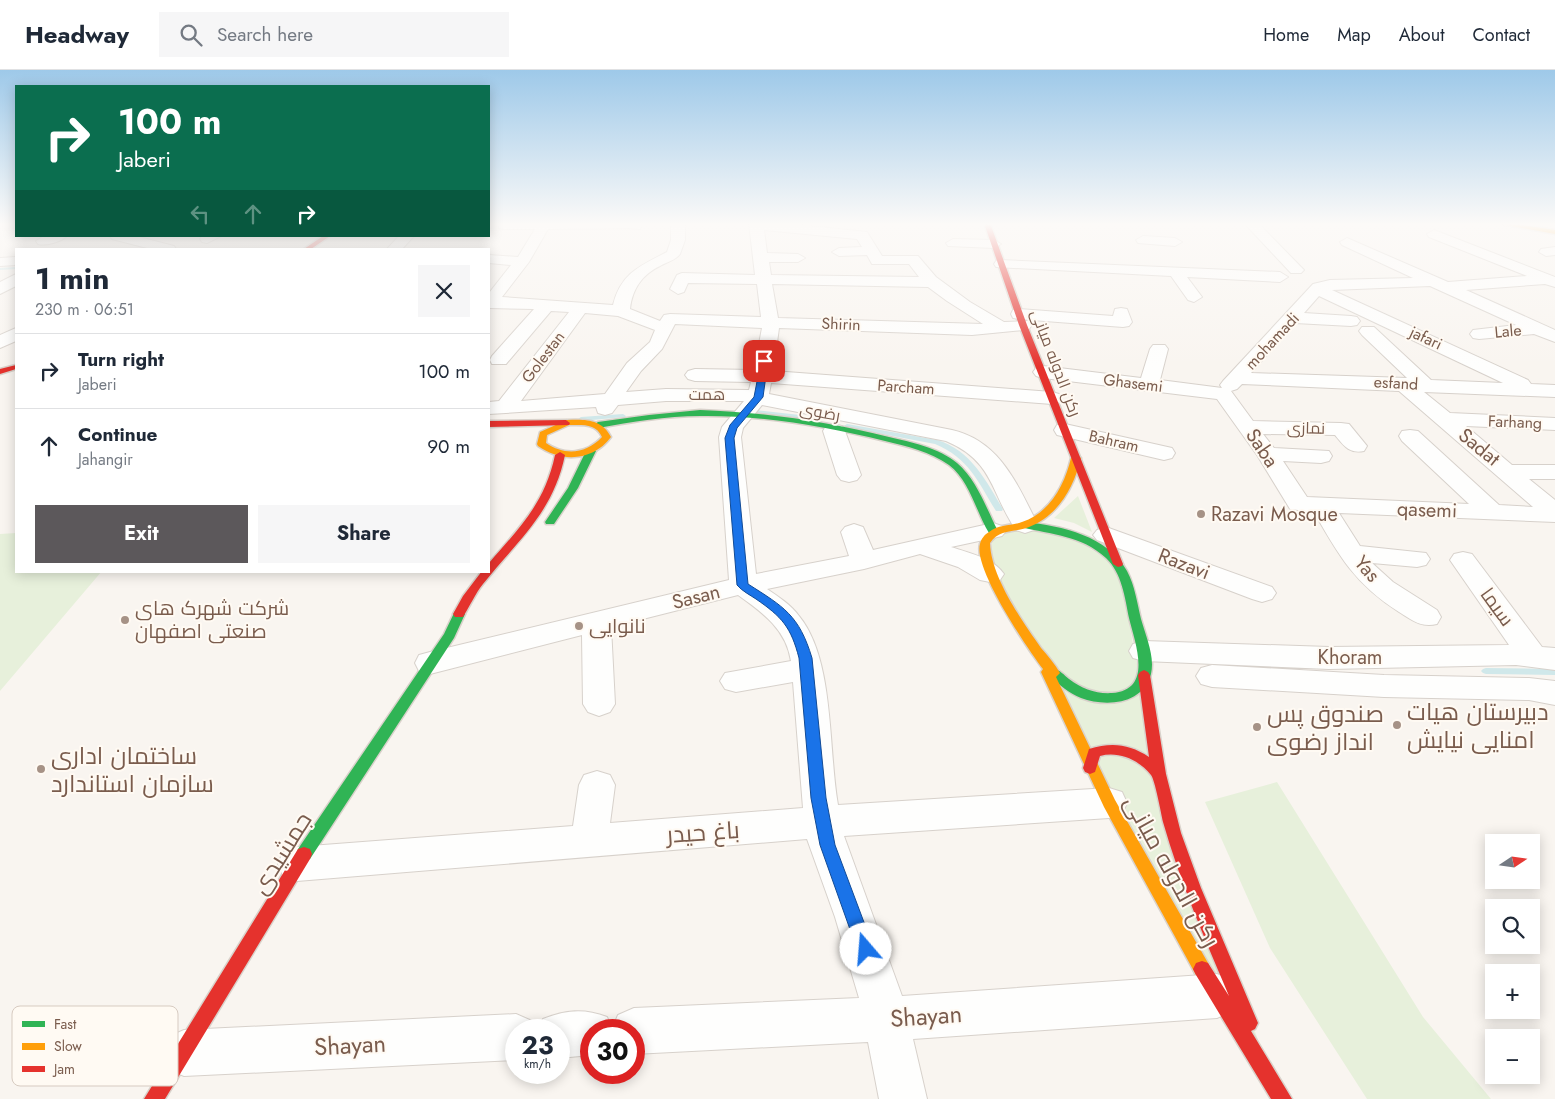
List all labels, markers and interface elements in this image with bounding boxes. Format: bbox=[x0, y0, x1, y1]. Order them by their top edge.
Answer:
search box bbox=[159, 12, 509, 57]
text: Headway bbox=[25, 17, 129, 52]
icon: search bbox=[177, 21, 205, 49]
text: Search here bbox=[217, 21, 313, 48]
text: Home bbox=[1263, 22, 1309, 48]
text: Map bbox=[1337, 22, 1371, 48]
text: About bbox=[1399, 22, 1444, 48]
text: Contact bbox=[1472, 22, 1530, 48]
text: 100 m bbox=[118, 97, 221, 147]
icon: right bbox=[35, 105, 100, 170]
text: Jaberi bbox=[118, 143, 171, 175]
icon: left bbox=[186, 200, 214, 228]
icon: ahead bbox=[239, 200, 267, 228]
icon: right bbox=[292, 200, 320, 228]
text: 1 min bbox=[35, 257, 109, 300]
button: close bbox=[418, 265, 470, 317]
text: 230 m · 06:51 bbox=[35, 298, 134, 321]
street label: رکن الدوله میانی bbox=[1025, 306, 1087, 420]
street label: mohamadi bbox=[1239, 307, 1305, 375]
street label: Shirin bbox=[821, 312, 861, 336]
street label: Lale bbox=[1494, 318, 1522, 344]
street label: jafari bbox=[1405, 320, 1446, 356]
street label: Golestan bbox=[516, 326, 570, 388]
pin bbox=[743, 340, 785, 382]
text: Turn right bbox=[78, 346, 164, 373]
icon: arrive bbox=[750, 347, 778, 375]
icon: right bbox=[35, 357, 63, 385]
text: 100 m bbox=[418, 358, 470, 385]
street label: Ghasemi bbox=[1102, 368, 1164, 398]
street label: esfand bbox=[1373, 370, 1419, 396]
text: Jaberi bbox=[78, 373, 117, 396]
street label: Parcham bbox=[877, 374, 935, 400]
street label: همت bbox=[689, 383, 725, 406]
street label: رضوی bbox=[798, 397, 842, 427]
street label: Farhang bbox=[1487, 410, 1543, 434]
street label: نمازی bbox=[1287, 416, 1325, 440]
text: Continue bbox=[78, 421, 157, 448]
street label: Sadat bbox=[1452, 421, 1506, 473]
street label: Saba bbox=[1238, 423, 1286, 473]
street label: Bahram bbox=[1087, 424, 1141, 458]
icon: ahead bbox=[35, 432, 63, 460]
text: 90 m bbox=[427, 433, 470, 460]
text: Jahangir bbox=[78, 448, 133, 471]
street label: qasemi bbox=[1396, 494, 1458, 526]
place label: Razavi Mosque bbox=[1211, 500, 1338, 529]
button: Exit bbox=[35, 505, 248, 563]
button: Share bbox=[258, 505, 470, 563]
marker: Razavi Mosque bbox=[1195, 508, 1207, 520]
street label: Razavi bbox=[1154, 541, 1214, 587]
street label: Yas bbox=[1347, 549, 1387, 589]
street label: Sasan bbox=[669, 577, 723, 617]
street label: سیما bbox=[1473, 582, 1521, 632]
place label: شرکت شهرک های صنعتی اصفهان bbox=[135, 594, 289, 646]
place label: نانوایی bbox=[589, 612, 646, 641]
marker: شرکت شهرک های صنعتی اصفهان bbox=[119, 614, 131, 626]
marker: نانوایی bbox=[573, 620, 585, 632]
street label: Khoram bbox=[1318, 643, 1382, 672]
place label: دبیرستان هیات امنایی نیایش bbox=[1407, 694, 1549, 757]
place label: صندوق پس انداز رضوی bbox=[1267, 696, 1384, 759]
marker: دبیرستان هیات امنایی نیایش bbox=[1391, 719, 1403, 731]
marker: صندوق پس انداز رضوی bbox=[1251, 721, 1263, 733]
place label: ساختمان اداری سازمان استاندارد bbox=[51, 738, 214, 801]
marker: ساختمان اداری سازمان استاندارد bbox=[35, 763, 47, 775]
street label: رکن الدوله میانی bbox=[1116, 789, 1228, 953]
street label: جمشیدی bbox=[242, 805, 320, 901]
street label: باغ حیدر bbox=[663, 812, 741, 852]
north arrow bbox=[1485, 834, 1540, 889]
map controls bbox=[1485, 834, 1540, 1084]
button: search bbox=[1485, 899, 1540, 954]
position arrow bbox=[839, 922, 891, 974]
button: + bbox=[1485, 964, 1540, 1019]
street label: Shayan bbox=[889, 996, 963, 1036]
legend bbox=[12, 1006, 178, 1086]
text: Fast bbox=[54, 1014, 77, 1034]
speed limit sign: 30 bbox=[580, 1019, 645, 1084]
street label: Shayan bbox=[313, 1026, 387, 1064]
text: 23 bbox=[522, 1027, 553, 1063]
button: − bbox=[1485, 1029, 1540, 1084]
text: Slow bbox=[54, 1036, 82, 1056]
text: km/h bbox=[524, 1055, 551, 1073]
text: Jam bbox=[52, 1059, 75, 1079]

